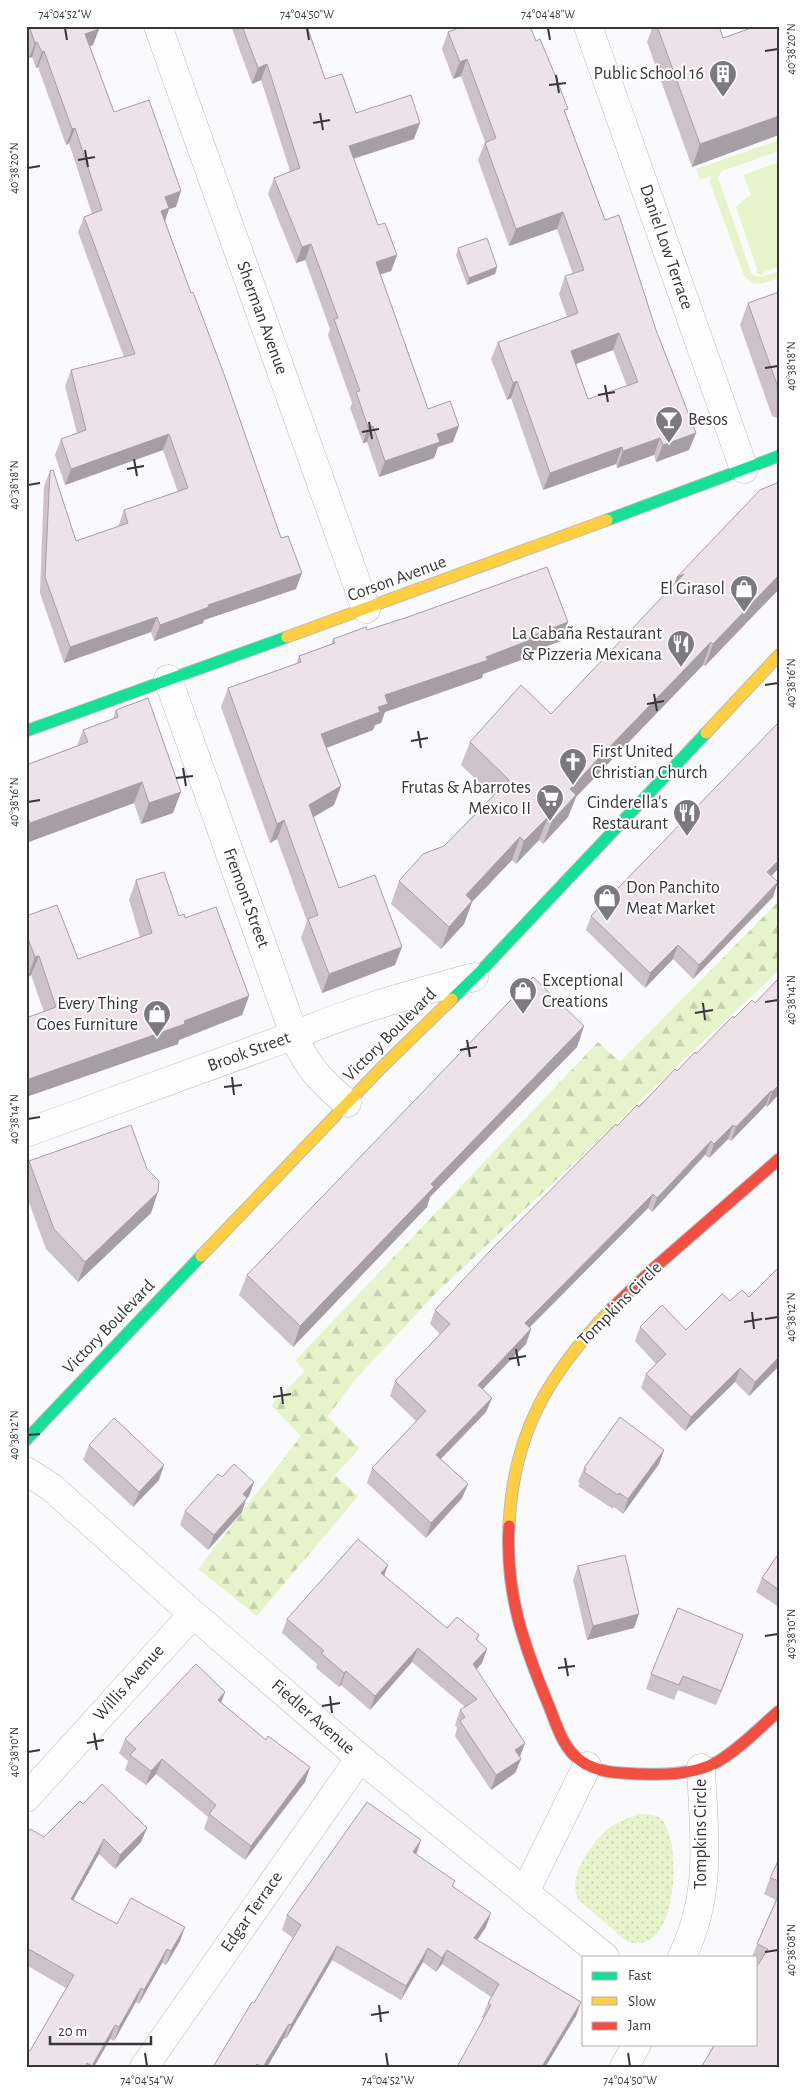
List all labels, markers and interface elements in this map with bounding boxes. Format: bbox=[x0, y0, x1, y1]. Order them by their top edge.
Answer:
text: 74°04'52"W bbox=[38, 8, 92, 20]
text: 74°04'50"W bbox=[280, 8, 334, 20]
text: 74°04'48"W bbox=[521, 8, 575, 20]
text: 40°38'20"N bbox=[785, 23, 797, 75]
building icon: Public School 16 bbox=[708, 59, 738, 98]
place label: Public School 16 bbox=[594, 65, 704, 83]
text: 40°38'20"N bbox=[8, 142, 20, 194]
street label: Daniel Low Terrace bbox=[636, 182, 696, 312]
street label: Sherman Avenue bbox=[233, 259, 291, 377]
text: 40°38'18"N bbox=[785, 341, 797, 391]
bar icon: Besos bbox=[654, 405, 684, 444]
place label: Besos bbox=[688, 411, 728, 429]
text: 40°38'18"N bbox=[8, 460, 20, 510]
street label: Corson Avenue bbox=[345, 553, 449, 605]
shop icon: El Girasol bbox=[729, 574, 759, 613]
place label: El Girasol bbox=[660, 580, 725, 598]
place label: La Cabaña Restaurant & Pizzeria Mexicana bbox=[511, 625, 662, 664]
restaurant icon: La Cabaña Restaurant & Pizzeria Mexicana bbox=[666, 629, 696, 668]
text: 40°38'16"N bbox=[785, 658, 797, 708]
place label: First United Christian Church bbox=[592, 743, 708, 782]
church icon: First United Christian Church bbox=[558, 747, 588, 786]
text: 40°38'16"N bbox=[8, 777, 20, 827]
place label: Frutas & Abarrotes Mexico II bbox=[401, 779, 531, 818]
supermarket icon: Frutas & Abarrotes Mexico II bbox=[535, 783, 565, 822]
place label: Cinderella's Restaurant bbox=[587, 794, 668, 833]
restaurant icon: Cinderella's Restaurant bbox=[672, 798, 702, 837]
street label: Fremont Street bbox=[220, 846, 272, 950]
place label: Don Panchito Meat Market bbox=[626, 879, 720, 918]
shop icon: Don Panchito Meat Market bbox=[592, 883, 622, 922]
place label: Exceptional Creations bbox=[542, 972, 623, 1011]
text: 40°38'14"N bbox=[785, 975, 797, 1025]
shop icon: Exceptional Creations bbox=[508, 976, 538, 1015]
street label: Victory Boulevard bbox=[340, 985, 440, 1085]
place label: Every Thing Goes Furniture bbox=[37, 995, 138, 1034]
shop icon: Every Thing Goes Furniture bbox=[142, 999, 172, 1038]
street label: Brook Street bbox=[205, 1029, 293, 1075]
text: 40°38'14"N bbox=[8, 1094, 20, 1144]
street label: Tompkins Circle bbox=[575, 1259, 665, 1349]
street label: Victory Boulevard bbox=[60, 1276, 158, 1378]
text: 40°38'12"N bbox=[785, 1292, 797, 1342]
text: 40°38'12"N bbox=[8, 1410, 20, 1460]
text: 40°38'10"N bbox=[785, 1609, 797, 1659]
street label: Willis Avenue bbox=[90, 1641, 168, 1725]
street label: Fiedler Avenue bbox=[268, 1676, 358, 1758]
text: 40°38'10"N bbox=[8, 1727, 20, 1777]
street label: Tompkins Circle bbox=[692, 1779, 710, 1889]
street label: Edgar Terrace bbox=[218, 1868, 286, 1956]
text: 40°38'08"N bbox=[785, 1924, 797, 1976]
legend bbox=[582, 1956, 758, 2046]
text: Fast bbox=[628, 1968, 652, 1983]
text: Slow bbox=[628, 1994, 656, 2009]
scale bar bbox=[50, 2013, 151, 2045]
text: Jam bbox=[628, 2018, 651, 2033]
text: 20 m bbox=[58, 2024, 87, 2039]
text: 74°04'54"W bbox=[120, 2074, 174, 2086]
text: 74°04'52"W bbox=[361, 2074, 415, 2086]
text: 74°04'50"W bbox=[603, 2074, 657, 2086]

